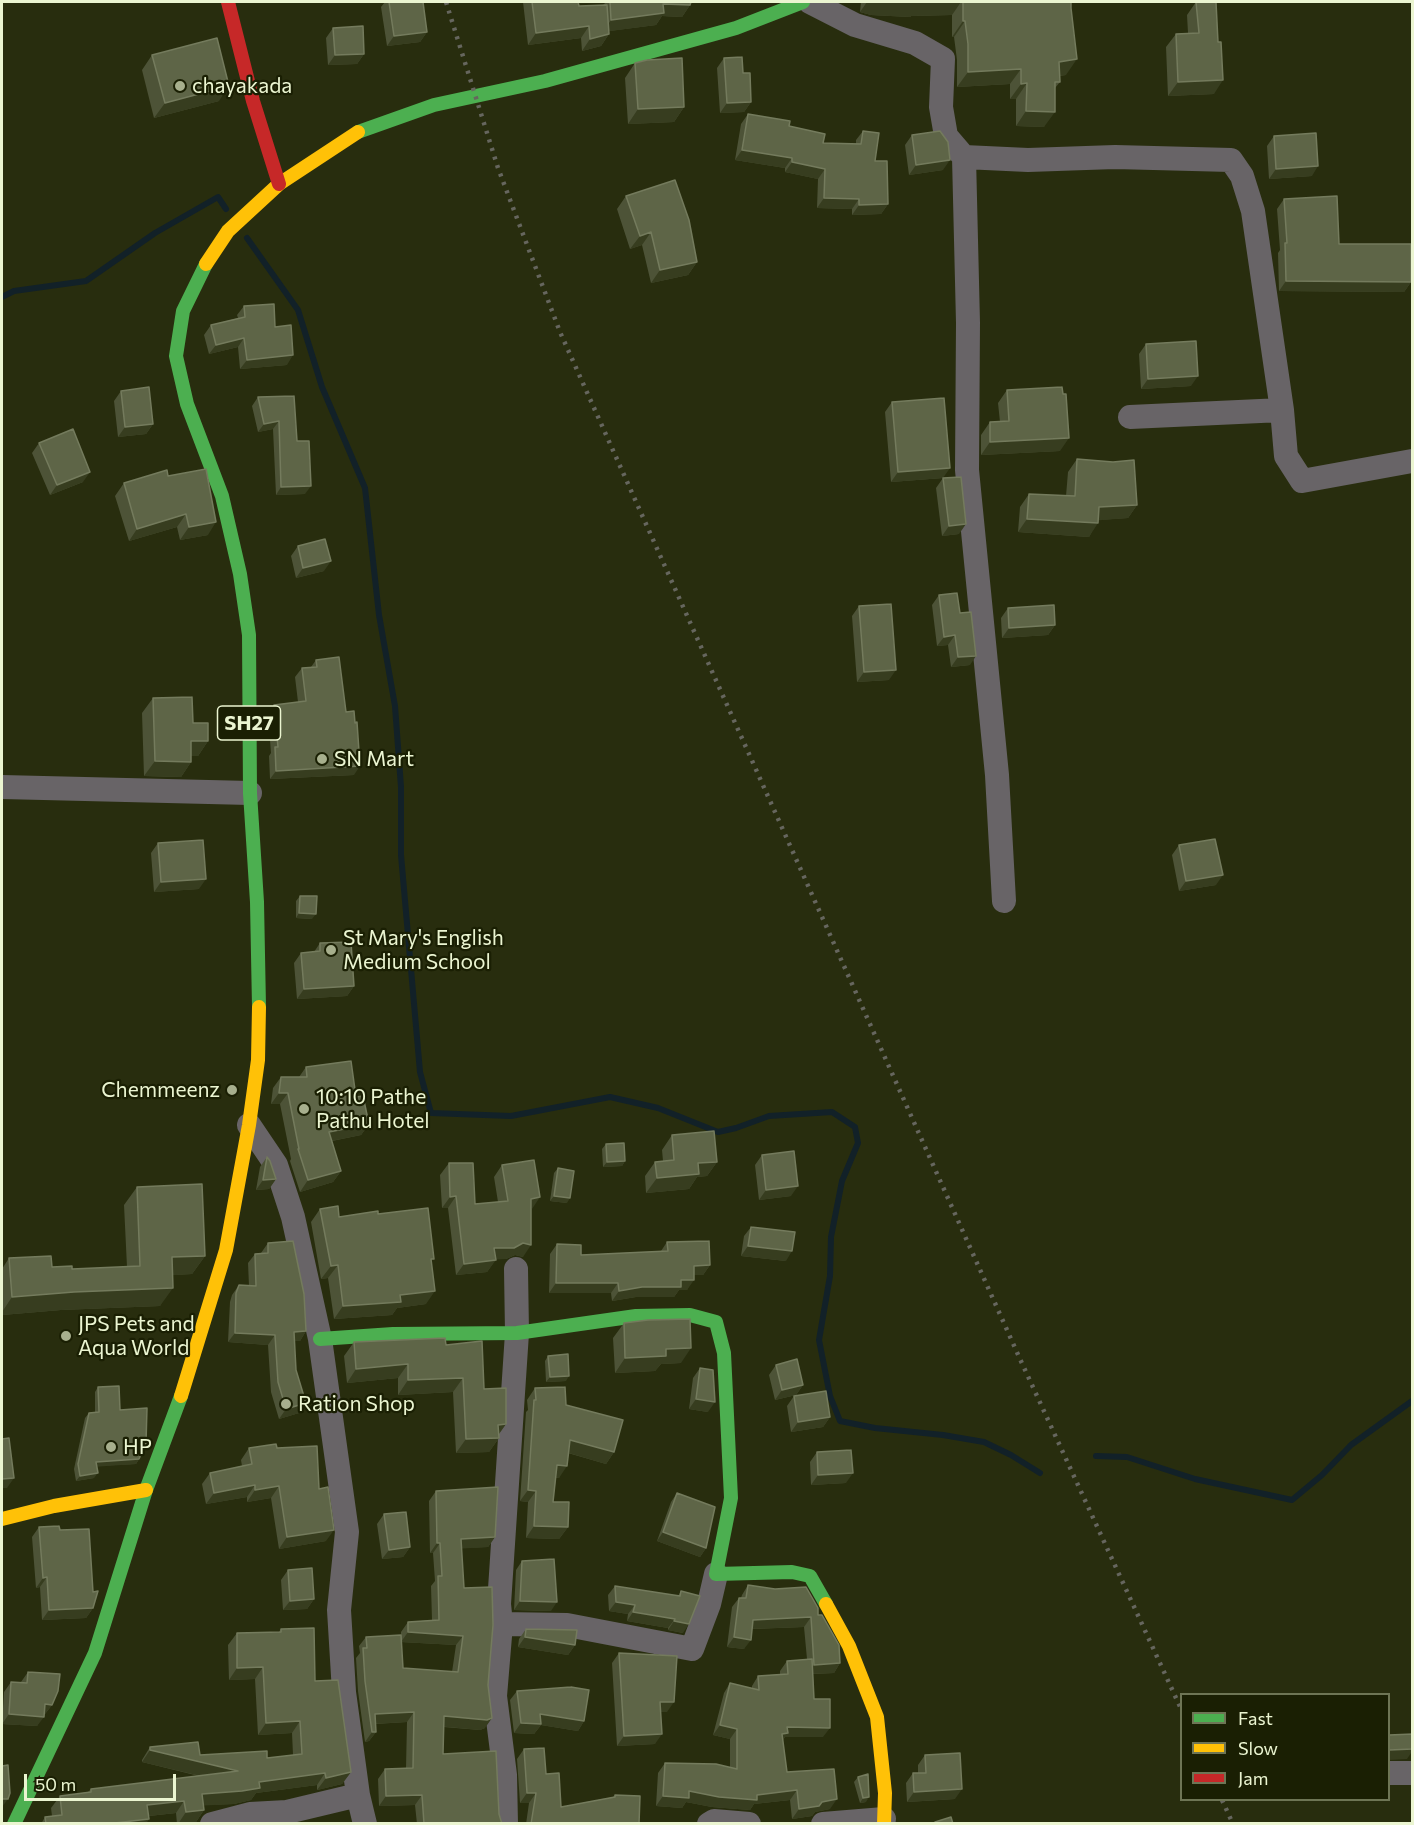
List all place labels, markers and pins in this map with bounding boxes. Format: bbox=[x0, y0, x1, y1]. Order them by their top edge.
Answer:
place label: chayakada bbox=[192, 73, 292, 99]
marker: chayakada bbox=[173, 79, 187, 93]
place label: SN Mart bbox=[334, 746, 414, 772]
marker: SN Mart bbox=[315, 752, 329, 766]
place label: St Mary's English Medium School bbox=[343, 925, 504, 975]
marker: St Mary's English Medium School bbox=[324, 943, 338, 957]
place label: Chemmeenz bbox=[101, 1077, 220, 1103]
marker: Chemmeenz bbox=[225, 1083, 239, 1097]
place label: 10:10 Pathe Pathu Hotel bbox=[316, 1084, 430, 1134]
marker: 10:10 Pathe Pathu Hotel bbox=[297, 1102, 311, 1116]
place label: JPS Pets and Aqua World bbox=[78, 1311, 195, 1361]
marker: JPS Pets and Aqua World bbox=[59, 1329, 73, 1343]
place label: Ration Shop bbox=[298, 1391, 415, 1417]
marker: Ration Shop bbox=[279, 1397, 293, 1411]
place label: HP bbox=[123, 1434, 152, 1460]
marker: HP bbox=[104, 1440, 118, 1454]

